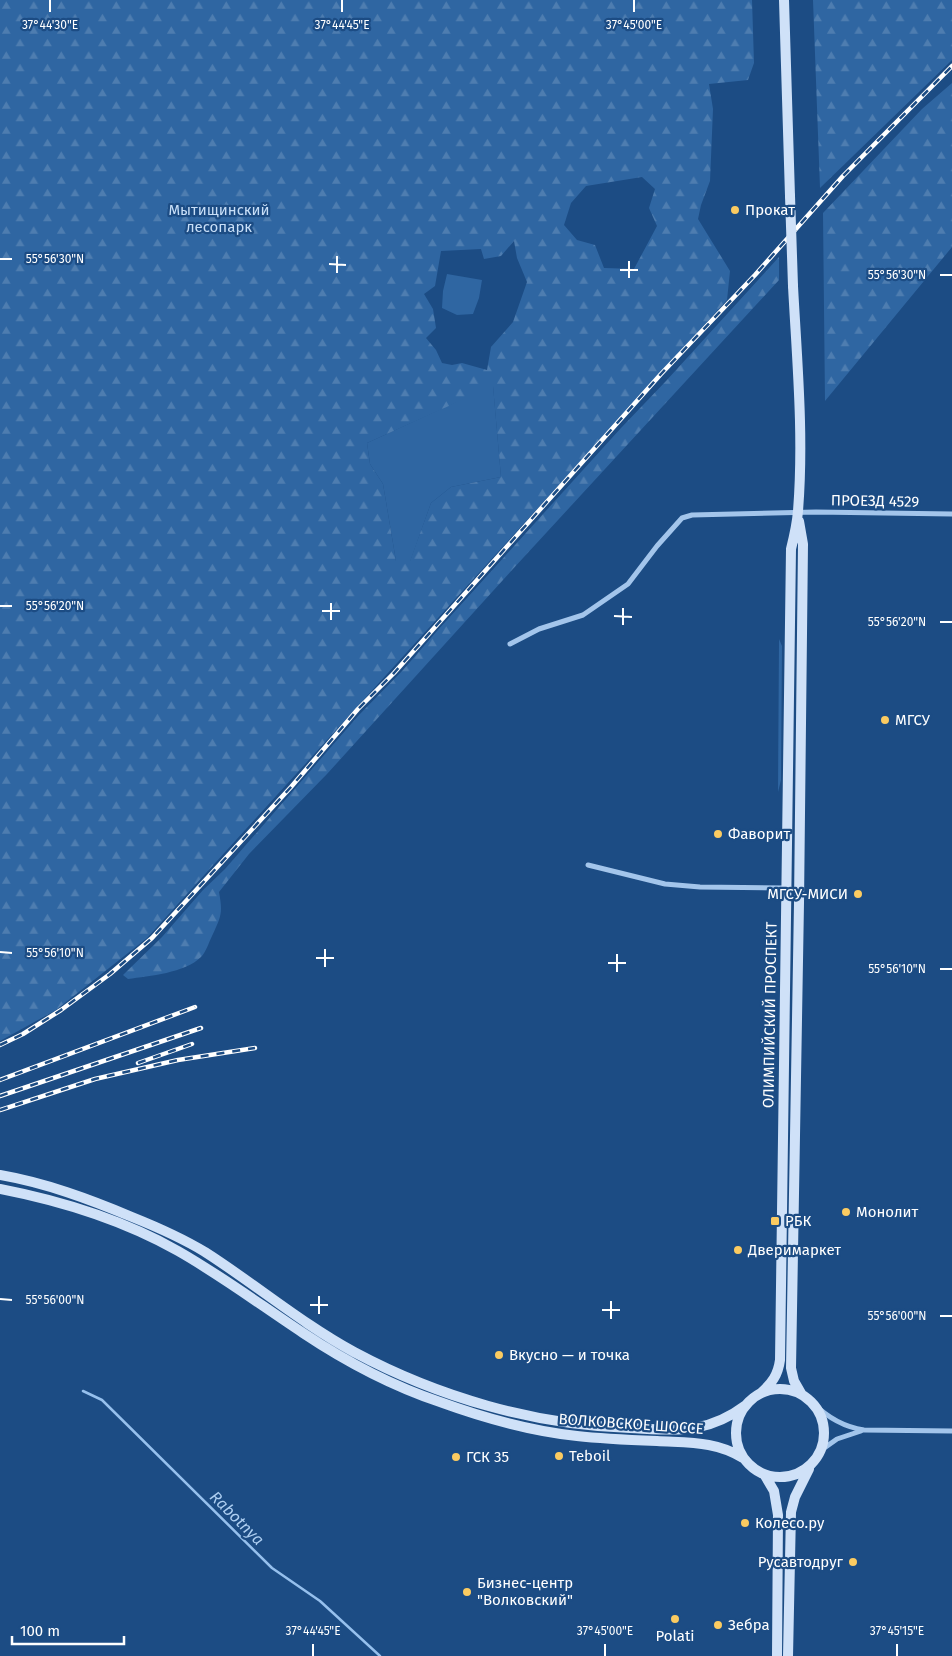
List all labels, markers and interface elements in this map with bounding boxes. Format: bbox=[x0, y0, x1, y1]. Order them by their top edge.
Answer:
text: 37°44'30"E bbox=[22, 18, 78, 32]
text: 37°44'45"E bbox=[314, 18, 370, 32]
text: 37°45'00"E bbox=[606, 18, 662, 32]
park label: Мытищинский лесопарк bbox=[168, 201, 270, 236]
place label: Прокат bbox=[745, 201, 795, 219]
marker: Прокат bbox=[729, 204, 741, 216]
text: 55°56'30"N bbox=[26, 252, 84, 266]
text: 55°56'30"N bbox=[868, 268, 926, 282]
street label: ПРОЕЗД 4529 bbox=[831, 491, 919, 511]
text: 55°56'20"N bbox=[26, 599, 84, 613]
text: 55°56'20"N bbox=[868, 615, 926, 629]
place label: МГСУ bbox=[895, 711, 931, 729]
marker: МГСУ bbox=[879, 714, 891, 726]
place label: Фаворит bbox=[728, 825, 790, 843]
marker: Фаворит bbox=[712, 828, 724, 840]
place label: МГСУ-МИСИ bbox=[767, 885, 848, 903]
marker: МГСУ-МИСИ bbox=[852, 888, 864, 900]
street label: ОЛИМПИЙСКИЙ ПРОСПЕКТ bbox=[759, 921, 781, 1108]
text: 55°56'10"N bbox=[26, 946, 84, 960]
text: 55°56'10"N bbox=[868, 962, 926, 976]
place label: Монолит bbox=[856, 1203, 919, 1221]
marker: Монолит bbox=[840, 1206, 852, 1218]
place label: РБК bbox=[785, 1212, 811, 1230]
marker: РБК bbox=[769, 1215, 781, 1227]
place label: Дверимаркет bbox=[747, 1241, 841, 1259]
marker: Дверимаркет bbox=[732, 1244, 744, 1256]
text: 55°56'00"N bbox=[25, 1293, 85, 1307]
text: 55°56'00"N bbox=[867, 1309, 927, 1323]
place label: Вкусно — и точка bbox=[509, 1346, 630, 1364]
marker: Вкусно — и точка bbox=[493, 1349, 505, 1361]
street label: ВОЛКОВСКОЕ ШОССЕ bbox=[558, 1410, 704, 1438]
place label: Teboil bbox=[569, 1447, 611, 1465]
place label: ГСК 35 bbox=[466, 1448, 509, 1466]
marker: Teboil bbox=[553, 1450, 565, 1462]
marker: ГСК 35 bbox=[450, 1451, 462, 1463]
water label: Rabotnya bbox=[206, 1487, 268, 1549]
place label: Колесо.ру bbox=[755, 1514, 825, 1532]
marker: Колесо.ру bbox=[739, 1517, 751, 1529]
place label: Русавтодруг bbox=[758, 1553, 844, 1571]
marker: Русавтодруг bbox=[847, 1556, 859, 1568]
place label: Бизнес-центр "Волковский" bbox=[477, 1574, 573, 1609]
marker: Бизнес-центр "Волковский" bbox=[461, 1586, 473, 1598]
marker: Polati bbox=[669, 1613, 681, 1625]
scale bar bbox=[12, 1614, 125, 1646]
place label: Зебра bbox=[728, 1616, 770, 1634]
marker: Зебра bbox=[712, 1619, 724, 1631]
text: 100 m bbox=[20, 1622, 60, 1640]
text: 37°44'45"E bbox=[285, 1624, 341, 1638]
text: 37°45'00"E bbox=[577, 1624, 633, 1638]
text: 37°45'15"E bbox=[870, 1624, 924, 1638]
place label: Polati bbox=[655, 1627, 695, 1645]

